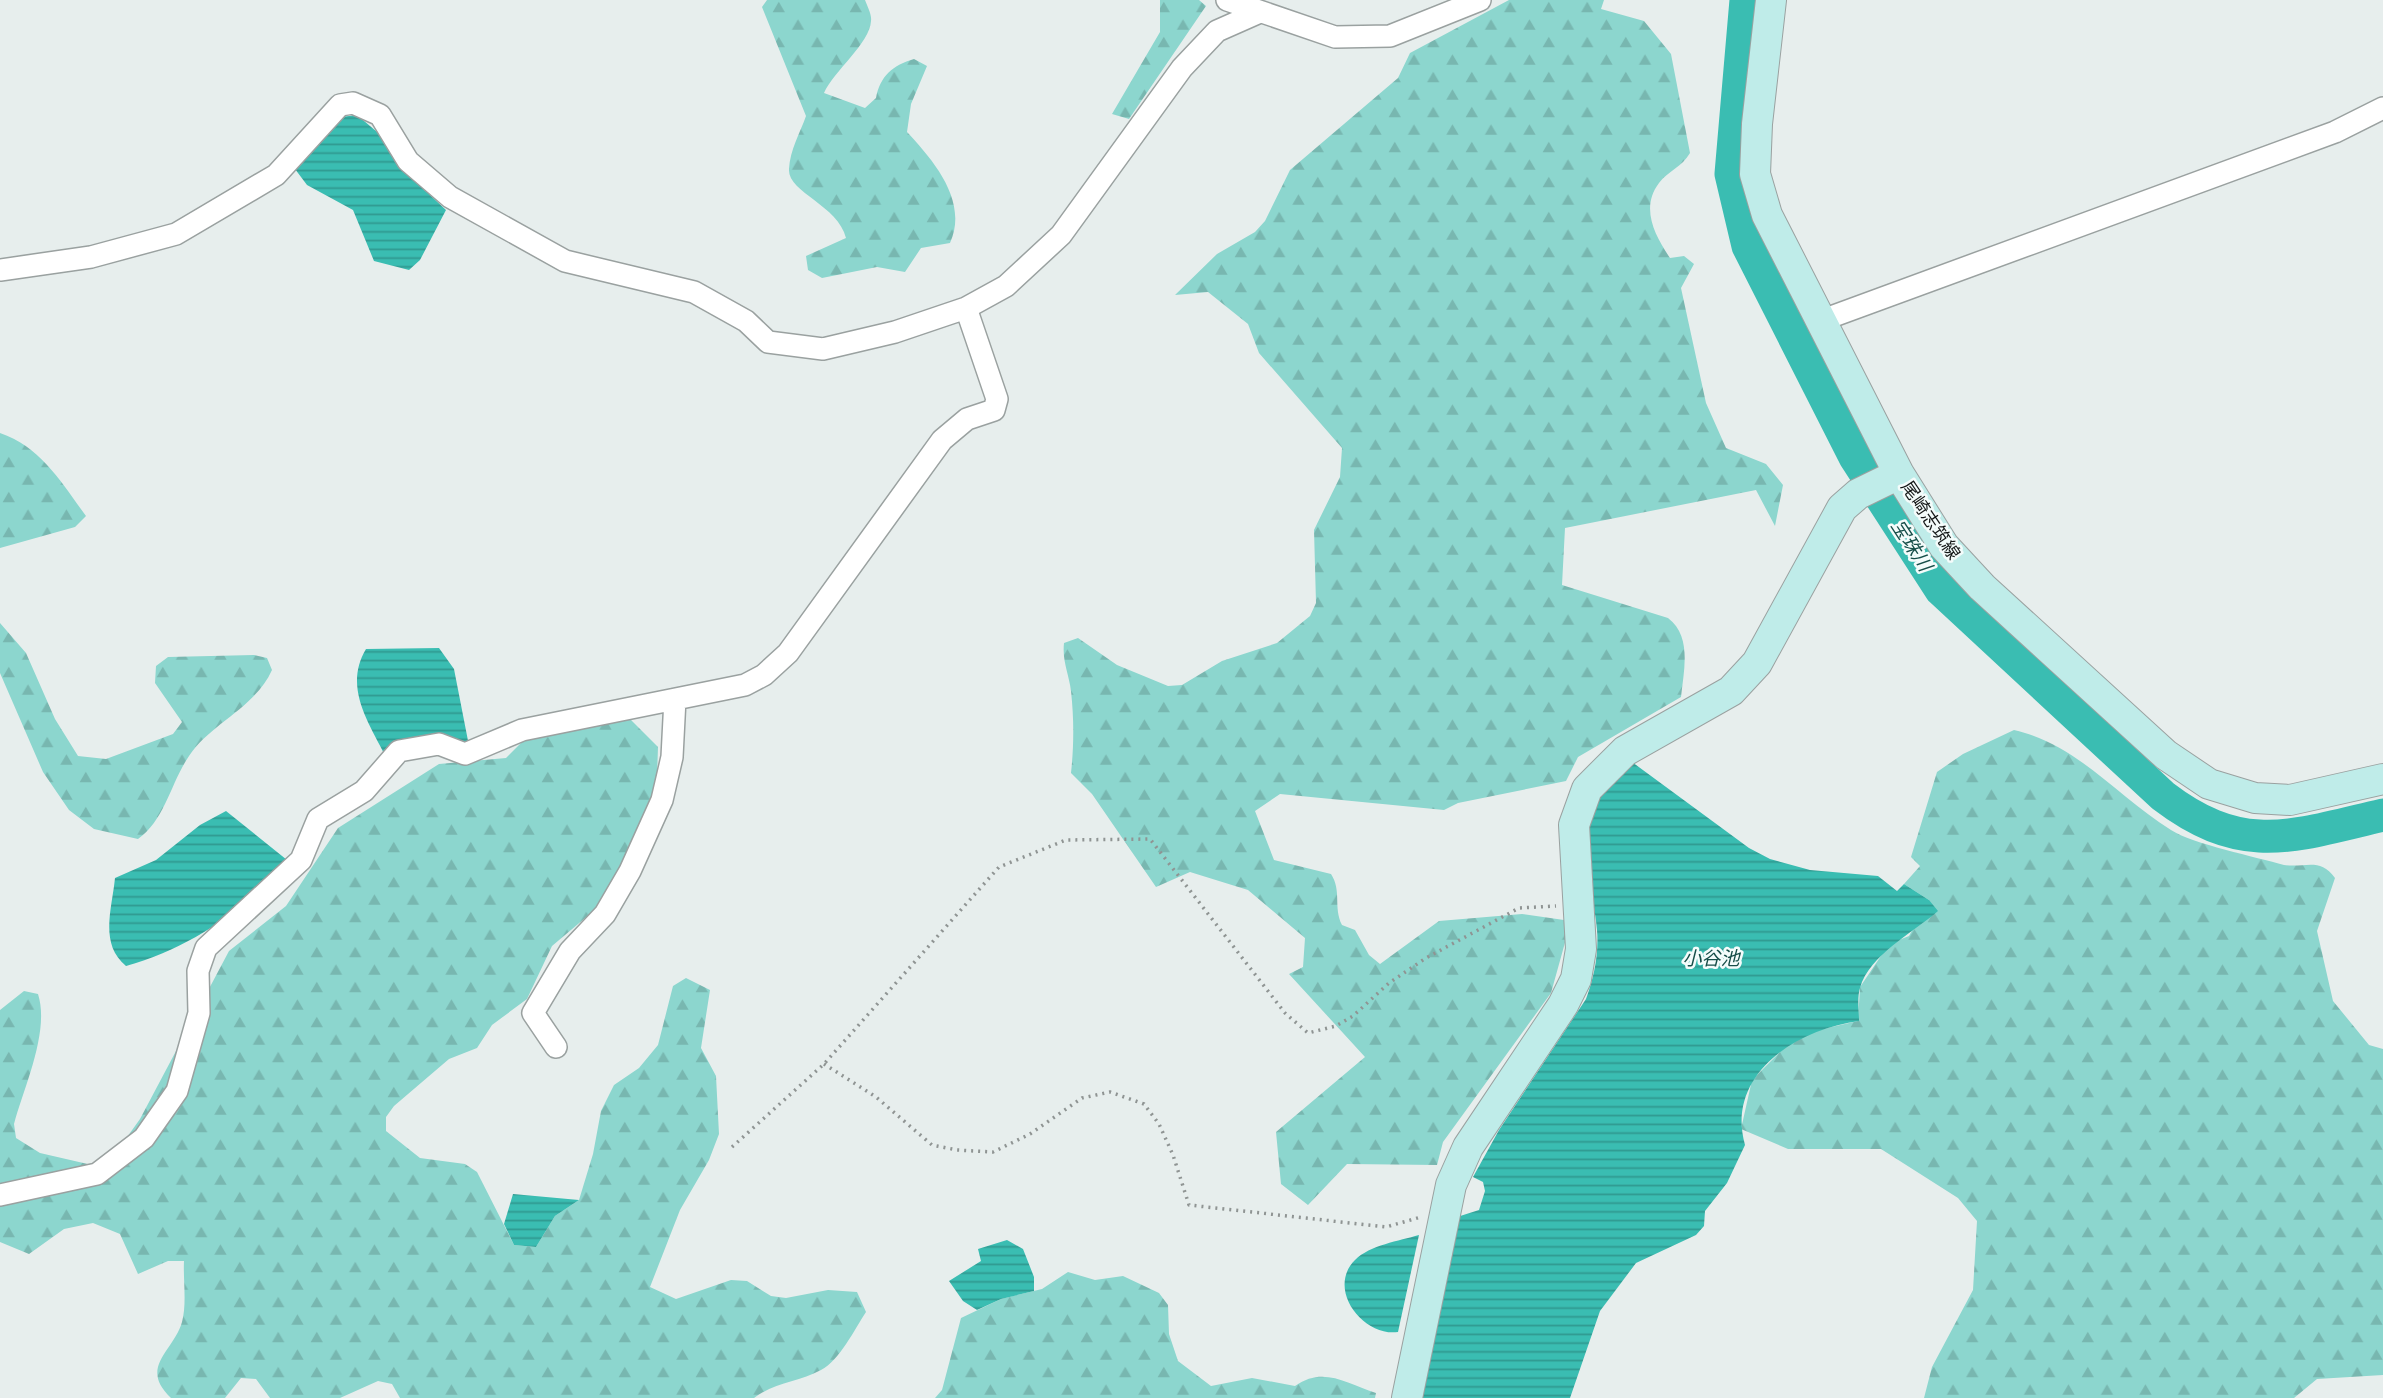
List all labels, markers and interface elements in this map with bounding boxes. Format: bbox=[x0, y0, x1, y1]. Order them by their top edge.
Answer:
street label: 尾崎志筑線 bbox=[1896, 476, 1966, 564]
water label: 宝珠川 bbox=[1886, 515, 1939, 577]
water label: 小谷池 bbox=[1682, 946, 1741, 970]

